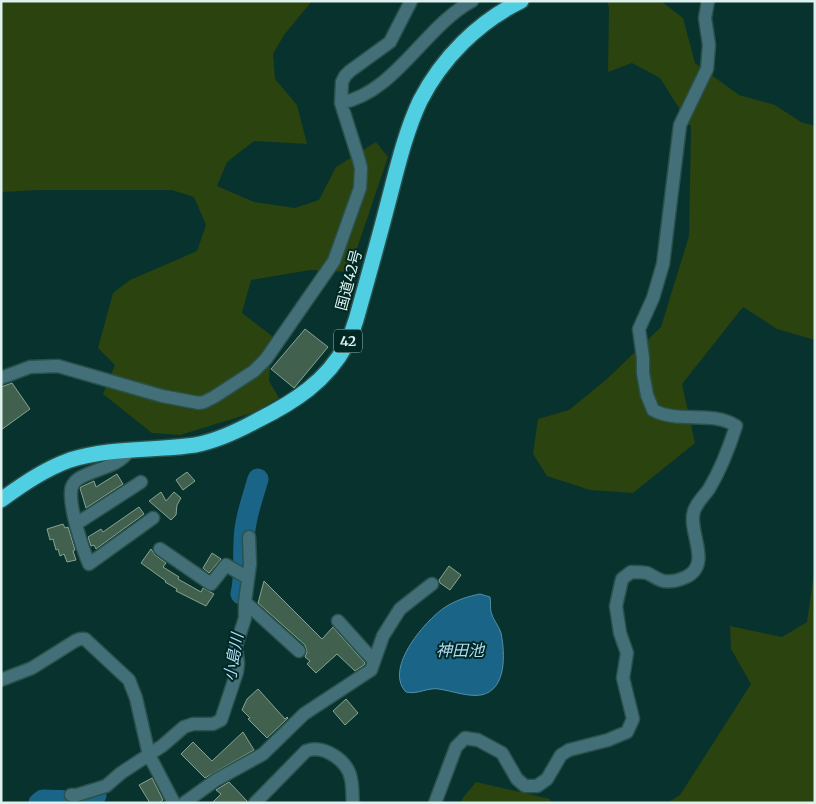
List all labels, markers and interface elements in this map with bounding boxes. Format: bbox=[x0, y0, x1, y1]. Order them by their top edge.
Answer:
street label: 国道42号 bbox=[331, 247, 366, 312]
road number: 42 bbox=[334, 330, 362, 352]
water label: 小島川 bbox=[219, 630, 247, 682]
water label: 神田池 bbox=[436, 640, 486, 660]

